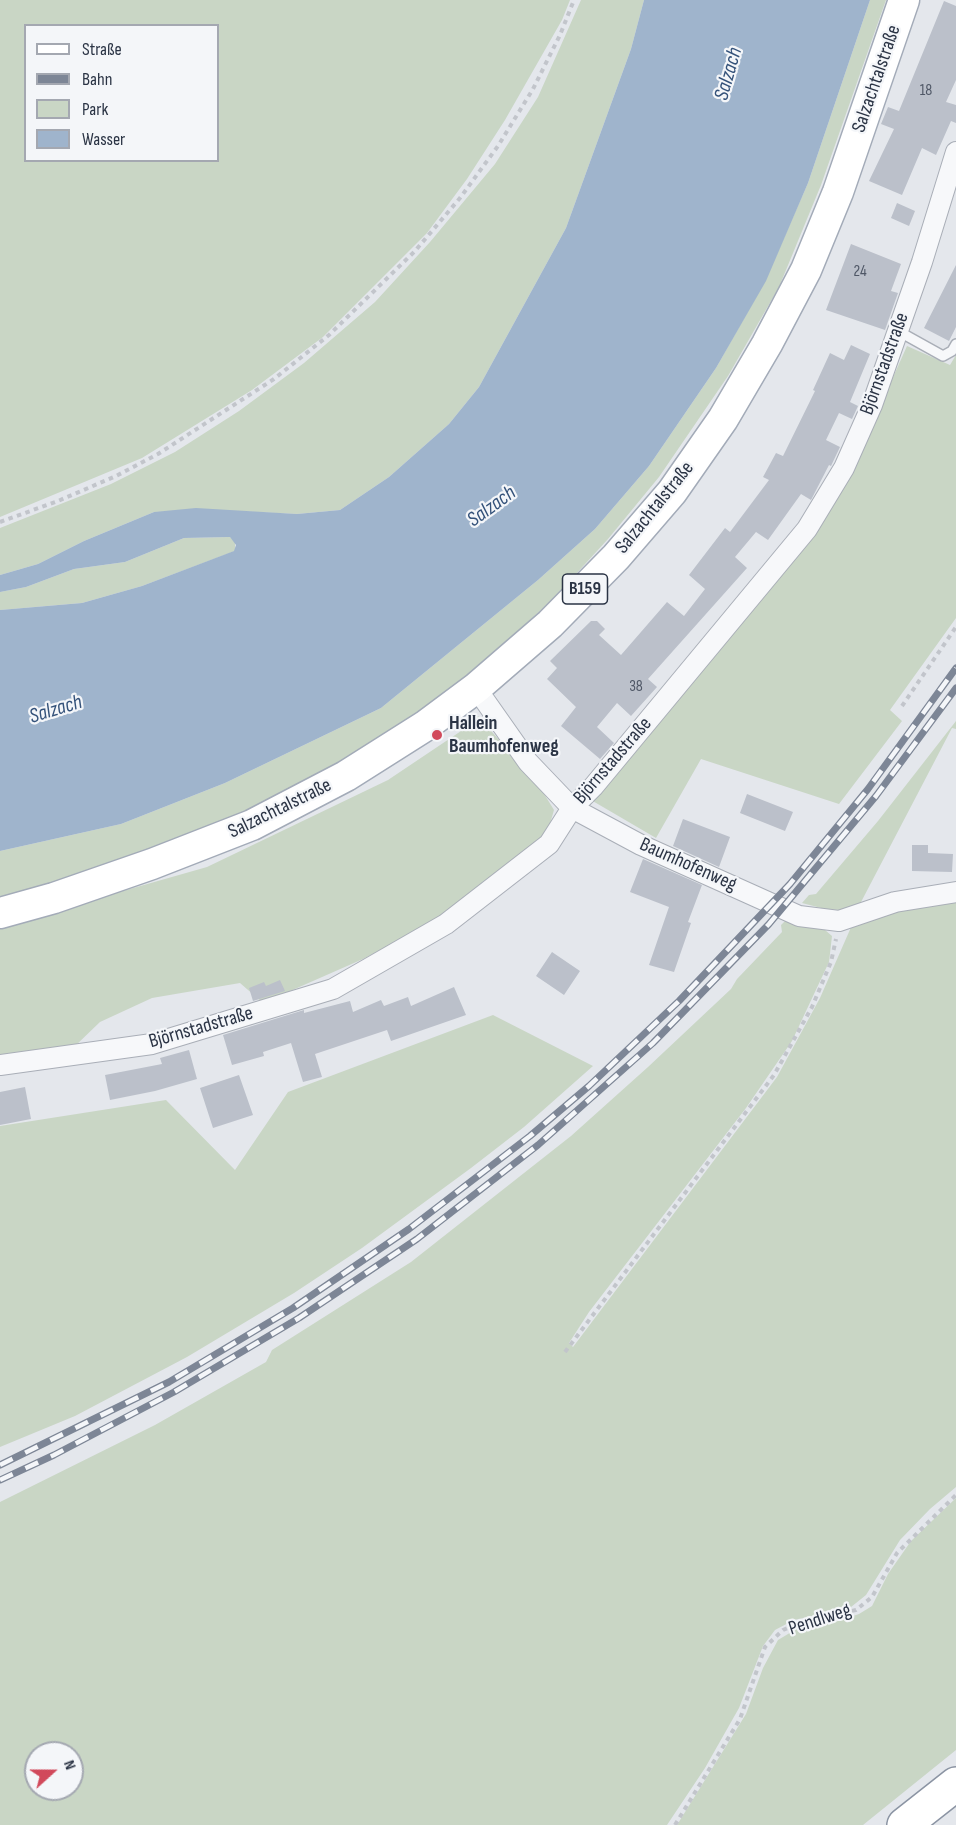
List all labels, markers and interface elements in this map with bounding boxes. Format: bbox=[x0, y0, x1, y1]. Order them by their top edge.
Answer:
street label: Salzachtalstraße bbox=[847, 22, 907, 136]
legend bbox=[24, 24, 219, 162]
text: Straße bbox=[82, 39, 122, 60]
water label: Salzach bbox=[709, 45, 749, 103]
text: Bahn bbox=[82, 69, 112, 90]
house number: 18 bbox=[920, 81, 932, 101]
text: Park bbox=[82, 99, 108, 120]
text: Wasser bbox=[82, 129, 125, 150]
house number: 24 bbox=[853, 262, 867, 282]
street label: Björnstadstraße bbox=[855, 310, 915, 418]
street label: Salzachtalstraße bbox=[610, 457, 700, 559]
water label: Salzach bbox=[463, 481, 521, 533]
road number: B159 bbox=[562, 574, 608, 604]
house number: 38 bbox=[629, 677, 643, 697]
water label: Salzach bbox=[27, 690, 85, 730]
place label: Hallein Baumhofenweg bbox=[449, 712, 559, 759]
street label: Björnstadstraße bbox=[569, 713, 657, 809]
marker: Hallein Baumhofenweg bbox=[430, 728, 444, 742]
street label: Salzachtalstraße bbox=[224, 774, 336, 844]
street label: Baumhofenweg bbox=[636, 833, 740, 897]
street label: Björnstadstraße bbox=[146, 1002, 256, 1054]
street label: Pendlweg bbox=[786, 1599, 854, 1641]
north arrow bbox=[24, 1741, 84, 1801]
text: N bbox=[59, 1758, 80, 1772]

